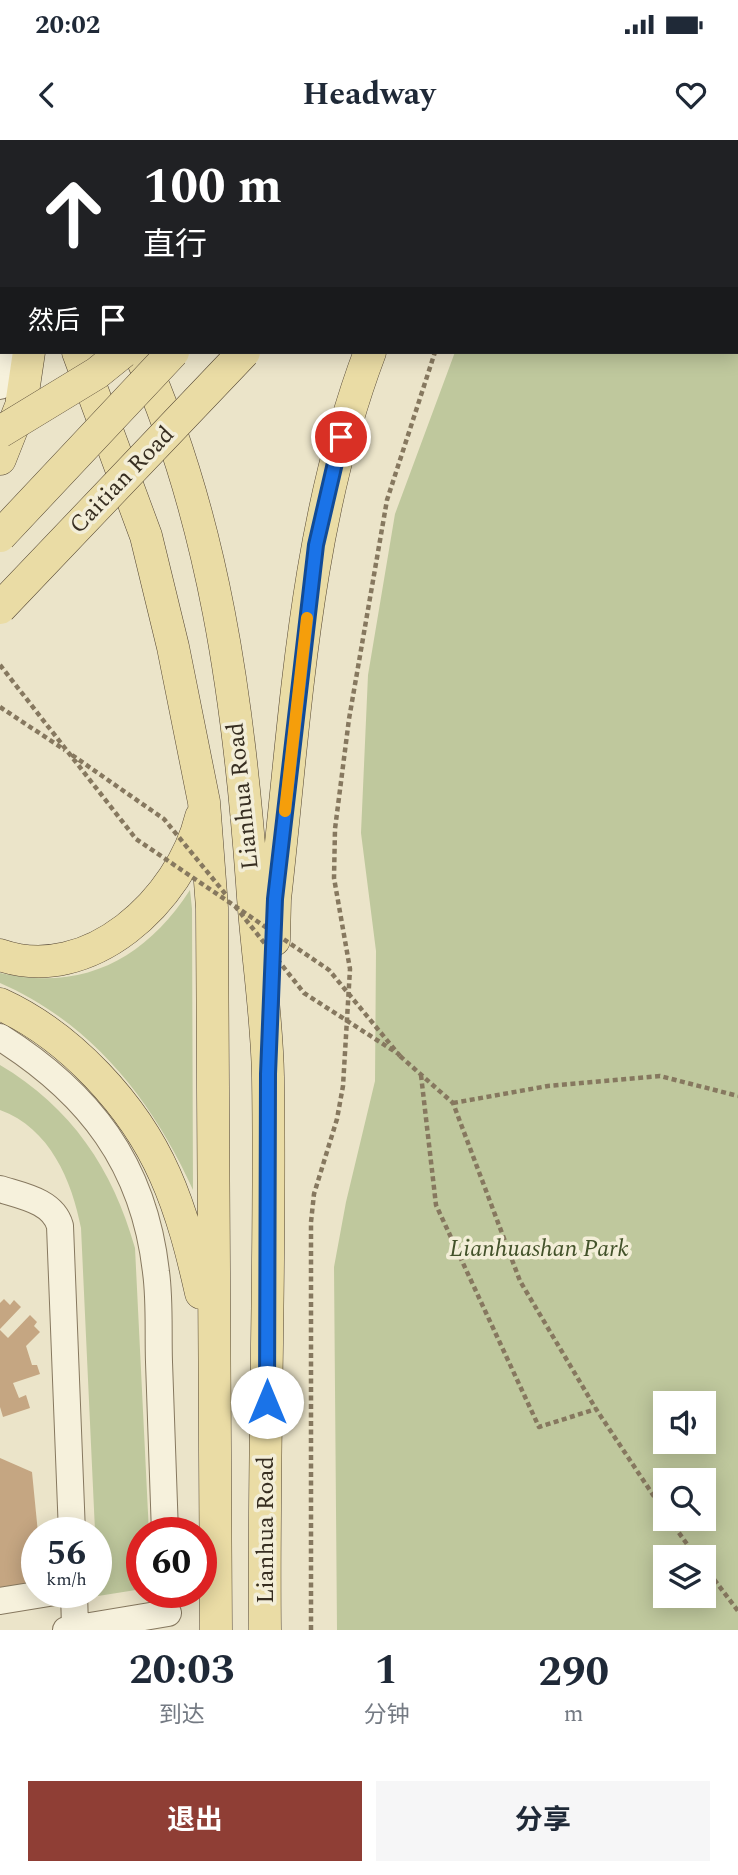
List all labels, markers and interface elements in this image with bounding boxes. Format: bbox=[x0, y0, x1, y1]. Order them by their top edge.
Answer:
text: 20:02 bbox=[35, 5, 100, 45]
text: Headway bbox=[303, 70, 435, 119]
icon: back bbox=[28, 76, 66, 114]
icon: heart bbox=[672, 76, 710, 114]
text: 100 m bbox=[143, 150, 282, 225]
icon: ahead bbox=[28, 168, 119, 259]
text: 直行 bbox=[143, 221, 207, 270]
text: 然后 bbox=[28, 301, 80, 341]
icon: arrive bbox=[94, 301, 132, 339]
pin bbox=[311, 407, 371, 467]
street label: Caitian Road bbox=[61, 418, 183, 542]
icon: arrive bbox=[322, 418, 360, 456]
street label: Lianhua Road bbox=[217, 721, 269, 871]
park label: Lianhuashan Park bbox=[449, 1231, 629, 1267]
position arrow bbox=[230, 1365, 304, 1439]
map controls bbox=[653, 1391, 716, 1608]
button: sound bbox=[653, 1391, 716, 1454]
street label: Lianhua Road bbox=[248, 1456, 284, 1604]
button: search bbox=[653, 1468, 716, 1531]
speed limit sign: 60 bbox=[126, 1517, 217, 1608]
text: 56 bbox=[47, 1527, 86, 1580]
button: layers bbox=[653, 1545, 716, 1608]
text: km/h bbox=[46, 1566, 87, 1593]
text: 20:03 bbox=[129, 1639, 234, 1702]
text: 1 bbox=[375, 1639, 398, 1702]
text: 290 bbox=[538, 1641, 609, 1704]
text: m bbox=[564, 1697, 584, 1732]
text: 到达 bbox=[159, 1698, 205, 1733]
text: 分钟 bbox=[363, 1698, 409, 1733]
button: 退出 bbox=[28, 1781, 362, 1861]
button: 分享 bbox=[376, 1781, 710, 1861]

